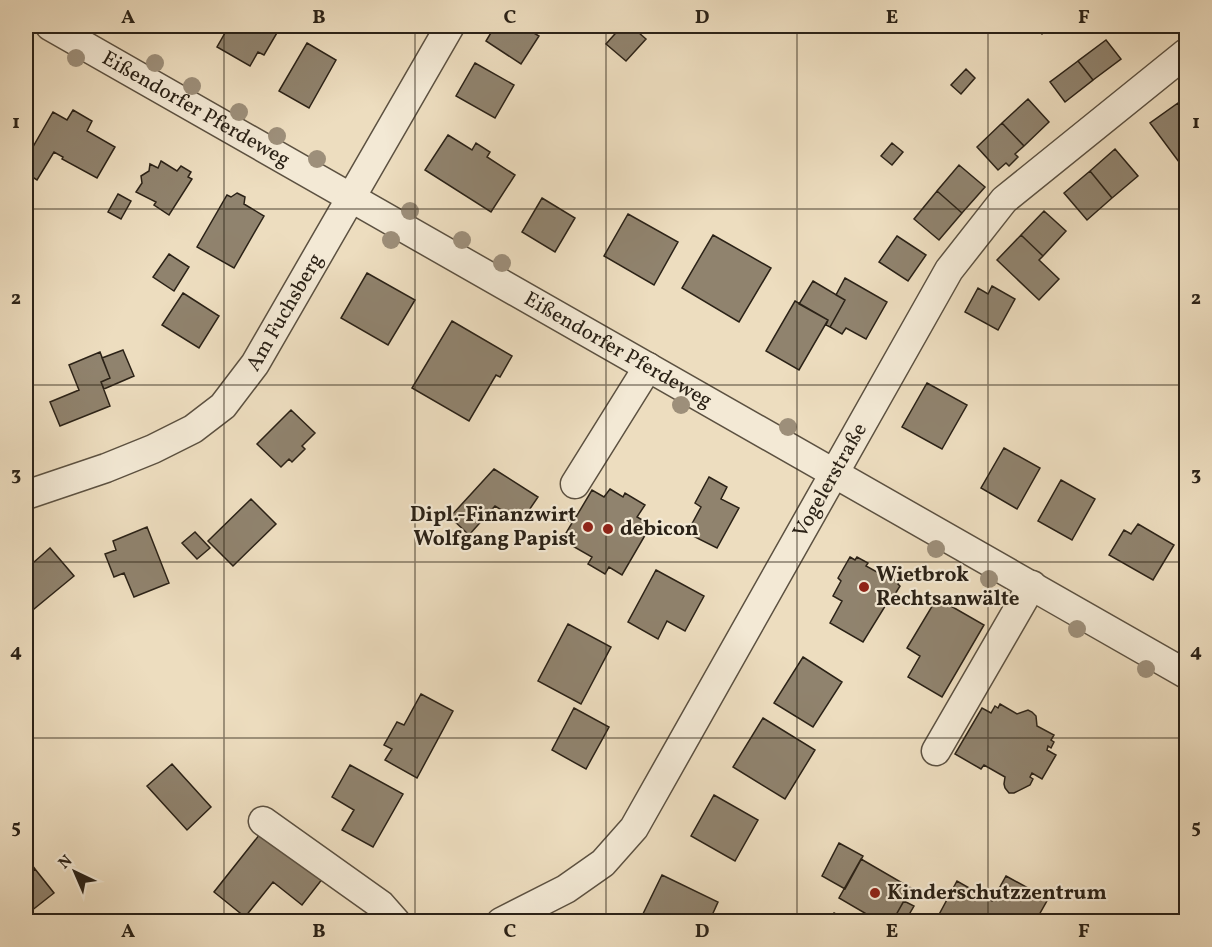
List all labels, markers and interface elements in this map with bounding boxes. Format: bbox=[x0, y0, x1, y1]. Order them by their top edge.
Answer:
text: A bbox=[121, 4, 135, 32]
text: B bbox=[312, 4, 326, 32]
text: C bbox=[504, 4, 517, 32]
text: D bbox=[695, 4, 709, 32]
text: E bbox=[886, 4, 898, 32]
text: F bbox=[1078, 4, 1090, 32]
street label: Eißendorfer Pferdeweg bbox=[96, 44, 295, 175]
text: 1 bbox=[12, 109, 20, 137]
text: 1 bbox=[1192, 109, 1200, 137]
street label: Am Fuchsberg bbox=[239, 248, 330, 377]
text: 2 bbox=[11, 285, 21, 313]
street label: Eißendorfer Pferdeweg bbox=[519, 285, 718, 415]
text: 2 bbox=[1191, 285, 1201, 313]
street label: Vogelerstraße bbox=[786, 418, 874, 543]
text: 3 bbox=[11, 461, 21, 489]
text: 3 bbox=[1191, 461, 1201, 489]
place label: Dipl.-Finanzwirt Wolfgang Papist bbox=[410, 501, 576, 554]
place label: debicon bbox=[620, 515, 699, 544]
marker: Dipl.-Finanzwirt Wolfgang Papist bbox=[581, 520, 595, 534]
marker: debicon bbox=[601, 522, 615, 536]
place label: Wietbrok Rechtsanwälte bbox=[876, 561, 1020, 614]
marker: Wietbrok Rechtsanwälte bbox=[857, 580, 871, 594]
text: 4 bbox=[10, 638, 22, 666]
text: 4 bbox=[1190, 638, 1202, 666]
text: 5 bbox=[11, 814, 21, 842]
text: 5 bbox=[1191, 814, 1201, 842]
north arrow bbox=[45, 842, 105, 902]
text: N bbox=[54, 850, 78, 875]
place label: Kinderschutzzentrum bbox=[887, 879, 1107, 908]
marker: Kinderschutzzentrum bbox=[868, 886, 882, 900]
text: A bbox=[121, 918, 135, 946]
text: B bbox=[312, 918, 326, 946]
text: C bbox=[504, 918, 517, 946]
text: D bbox=[695, 918, 709, 946]
text: E bbox=[886, 918, 898, 946]
text: F bbox=[1078, 918, 1090, 946]

